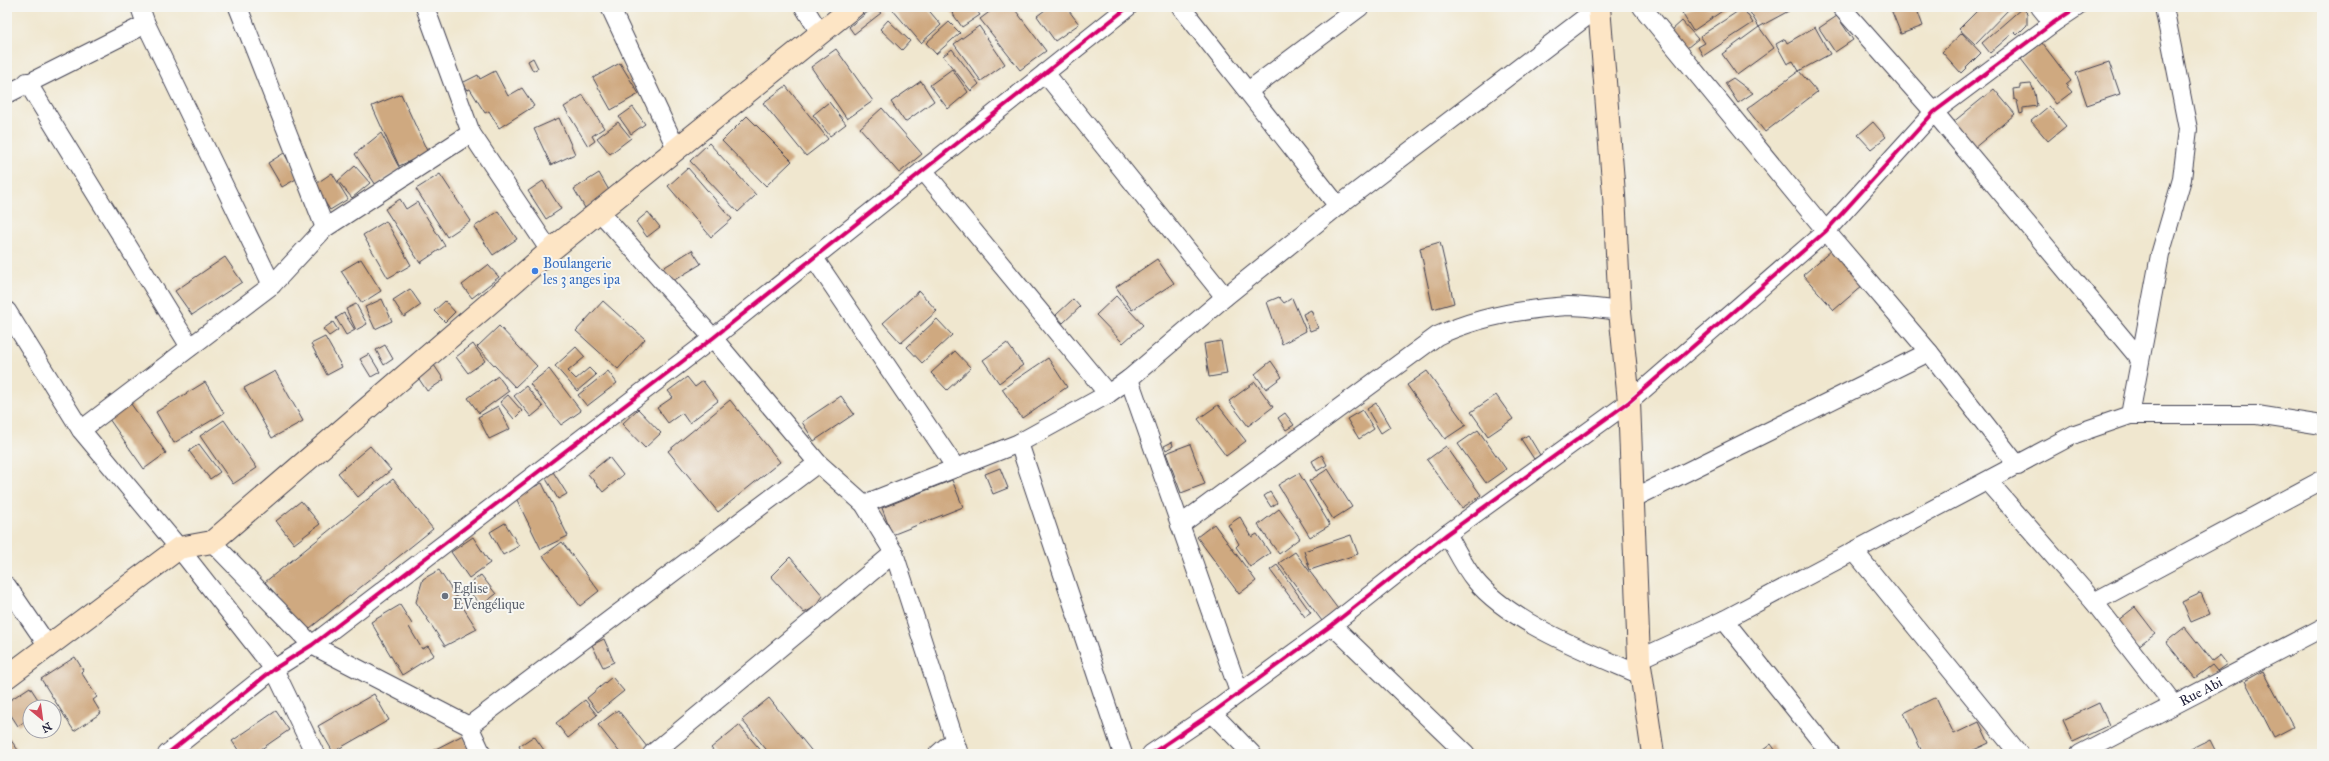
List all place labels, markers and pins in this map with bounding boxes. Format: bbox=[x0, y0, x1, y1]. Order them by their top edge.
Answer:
place label: Boulangerie les 3 anges ipa bbox=[543, 255, 620, 288]
marker: Boulangerie les 3 anges ipa bbox=[530, 266, 540, 276]
place label: Eglise EVengélique bbox=[453, 580, 525, 614]
marker: Eglise EVengélique bbox=[440, 591, 450, 601]

